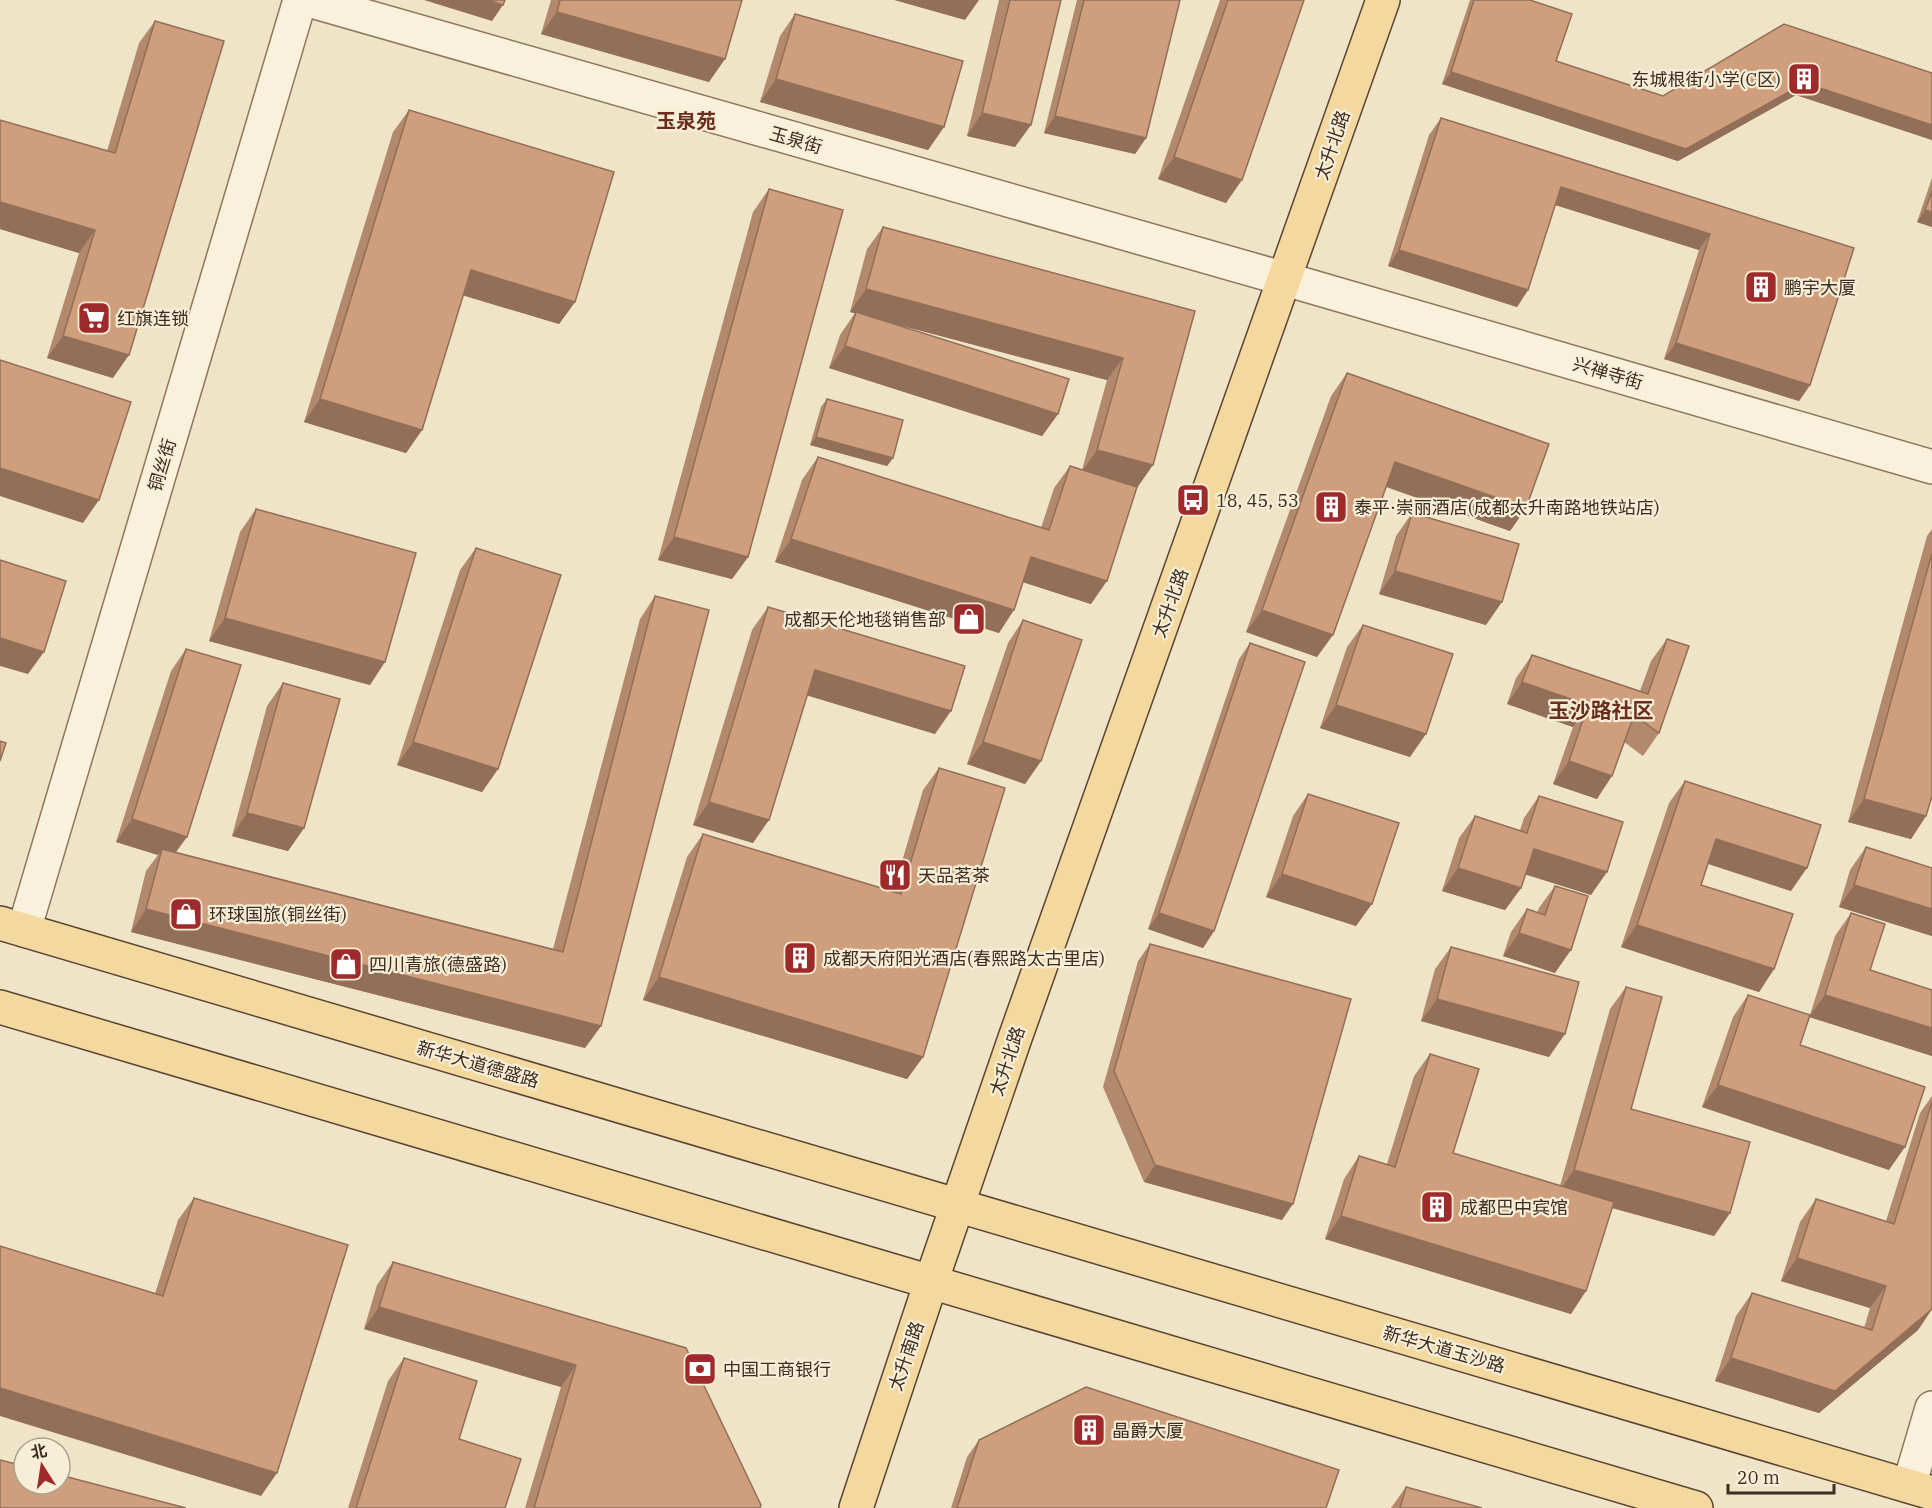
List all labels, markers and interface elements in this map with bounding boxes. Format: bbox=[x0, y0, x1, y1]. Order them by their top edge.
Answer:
building icon: 东城根街小学(C区) bbox=[1786, 61, 1822, 97]
place label: 东城根街小学(C区) bbox=[1631, 68, 1781, 91]
district label: 玉泉苑 bbox=[656, 107, 716, 134]
street label: 太升北路 bbox=[1309, 107, 1355, 183]
street label: 玉泉街 bbox=[767, 122, 825, 158]
building icon: 鹏宇大厦 bbox=[1743, 269, 1779, 305]
place label: 鹏宇大厦 bbox=[1784, 276, 1856, 299]
supermarket icon: 红旗连锁 bbox=[76, 300, 112, 336]
place label: 红旗连锁 bbox=[117, 307, 189, 330]
street label: 兴禅寺街 bbox=[1570, 352, 1646, 394]
street label: 铜丝街 bbox=[143, 436, 181, 494]
bus stop icon: 18, 45, 53 bbox=[1175, 482, 1211, 518]
place label: 18, 45, 53 bbox=[1216, 489, 1299, 512]
building icon: 泰平·崇丽酒店(成都太升南路地铁站店) bbox=[1313, 489, 1349, 525]
place label: 泰平·崇丽酒店(成都太升南路地铁站店) bbox=[1354, 496, 1660, 519]
street label: 太升北路 bbox=[1147, 565, 1193, 641]
shop icon: 成都天伦地毯销售部 bbox=[951, 601, 987, 637]
place label: 成都天伦地毯销售部 bbox=[784, 608, 946, 631]
district label: 玉沙路社区 bbox=[1549, 696, 1654, 724]
restaurant icon: 天品茗茶 bbox=[877, 857, 913, 893]
place label: 天品茗茶 bbox=[918, 864, 990, 887]
shop icon: 环球国旅(铜丝街) bbox=[168, 896, 204, 932]
place label: 环球国旅(铜丝街) bbox=[209, 903, 347, 926]
building icon: 成都天府阳光酒店(春熙路太古里店) bbox=[782, 940, 818, 976]
shop icon: 四川青旅(德盛路) bbox=[328, 946, 364, 982]
place label: 成都天府阳光酒店(春熙路太古里店) bbox=[823, 947, 1105, 970]
place label: 四川青旅(德盛路) bbox=[369, 953, 507, 976]
street label: 太升北路 bbox=[984, 1023, 1030, 1099]
street label: 新华大道德盛路 bbox=[414, 1036, 542, 1092]
building icon: 成都巴中宾馆 bbox=[1419, 1189, 1455, 1225]
place label: 成都巴中宾馆 bbox=[1460, 1196, 1568, 1219]
street label: 太升南路 bbox=[883, 1318, 929, 1394]
street label: 新华大道玉沙路 bbox=[1380, 1321, 1508, 1377]
bank icon: 中国工商银行 bbox=[682, 1351, 718, 1387]
place label: 中国工商银行 bbox=[723, 1358, 831, 1381]
building icon: 晶爵大厦 bbox=[1071, 1412, 1107, 1448]
place label: 晶爵大厦 bbox=[1112, 1419, 1184, 1442]
north arrow bbox=[12, 1436, 72, 1496]
text: 北 bbox=[29, 1440, 49, 1463]
scale bar bbox=[1728, 1457, 1834, 1495]
text: 20 m bbox=[1737, 1466, 1780, 1489]

